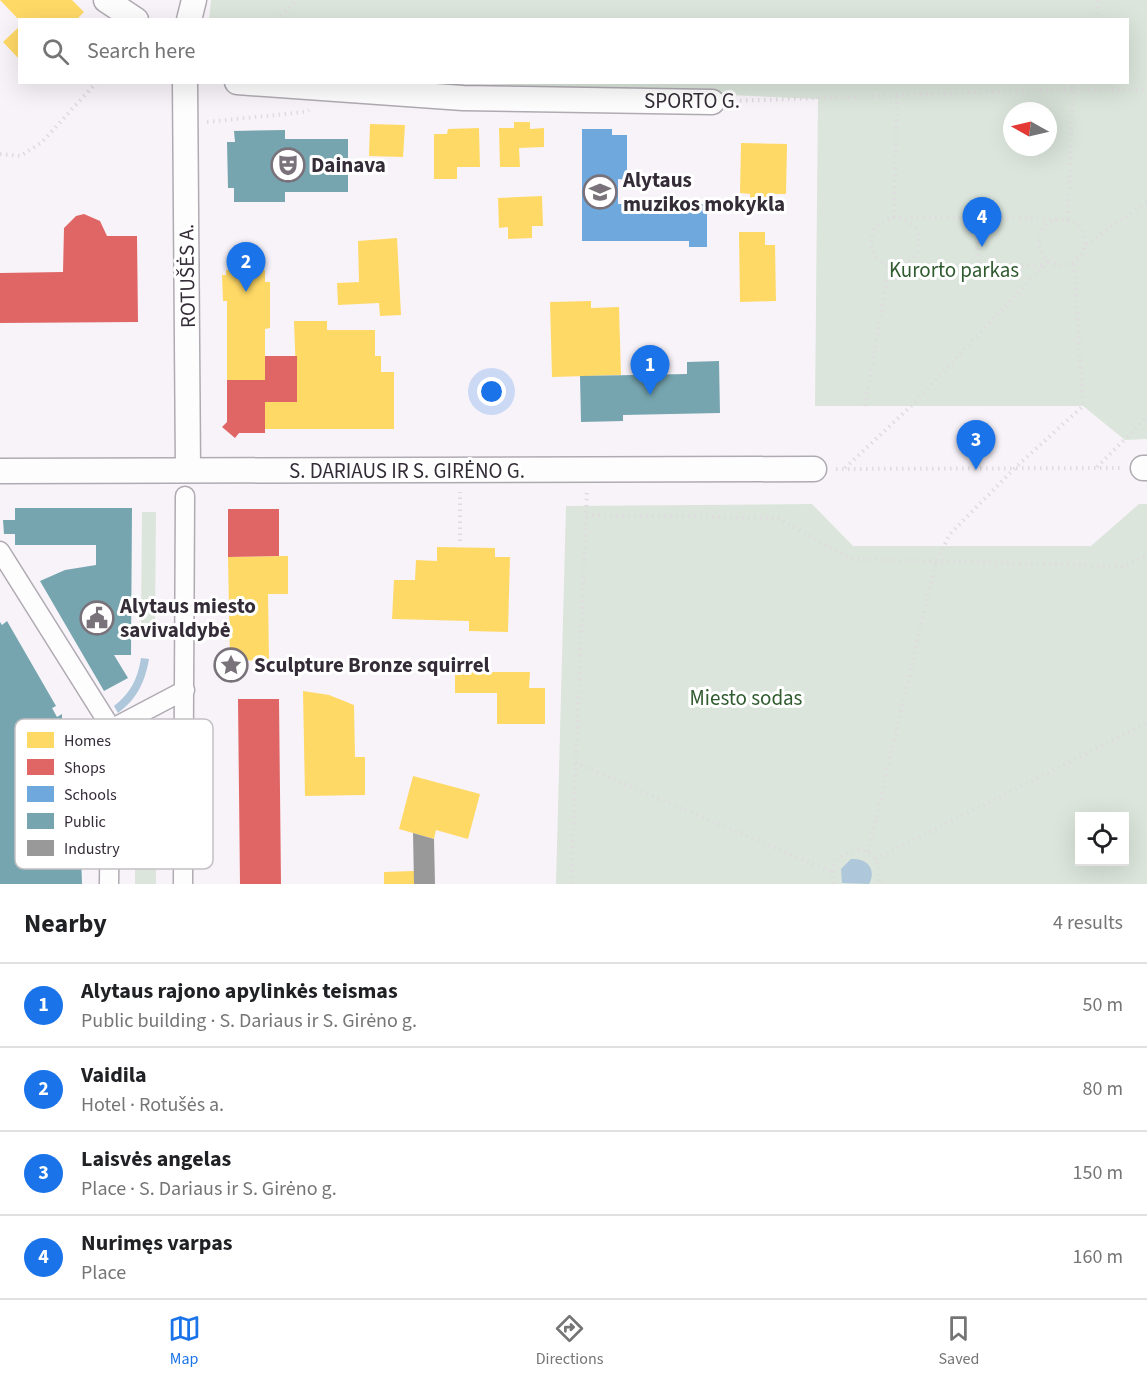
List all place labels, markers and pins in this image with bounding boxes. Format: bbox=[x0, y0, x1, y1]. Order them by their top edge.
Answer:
theatre icon: Dainava bbox=[270, 147, 306, 183]
place label: Dainava bbox=[311, 150, 386, 180]
place label: Alytaus muzikos mokykla bbox=[622, 165, 785, 219]
school or university icon: Alytaus muzikos mokykla bbox=[582, 174, 618, 210]
pin: 4 bbox=[962, 198, 1002, 247]
pin: 2 bbox=[226, 242, 266, 292]
pin: 1 bbox=[630, 346, 670, 395]
pin: 3 bbox=[956, 420, 996, 470]
place label: Alytaus miesto savivaldybė bbox=[119, 591, 256, 645]
public building icon: Alytaus miesto savivaldybė bbox=[79, 600, 115, 636]
place icon: Sculpture Bronze squirrel bbox=[213, 647, 249, 683]
place label: Sculpture Bronze squirrel bbox=[254, 650, 490, 680]

